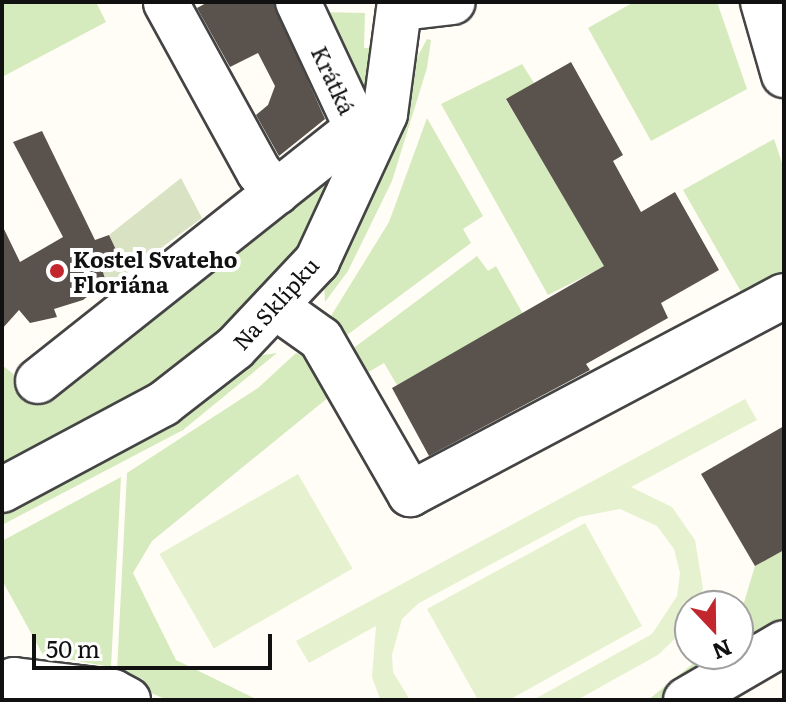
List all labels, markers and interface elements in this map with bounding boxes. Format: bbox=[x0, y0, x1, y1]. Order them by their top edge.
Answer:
street label: Krátká bbox=[307, 42, 361, 118]
place label: Kostel Svateho Floriána bbox=[73, 245, 238, 296]
street label: Na Sklípku bbox=[227, 251, 323, 355]
marker: Kostel Svateho Floriána bbox=[48, 262, 66, 280]
north arrow bbox=[674, 590, 754, 670]
scale bar bbox=[36, 618, 276, 668]
text: 50 m bbox=[46, 630, 100, 665]
text: N bbox=[708, 632, 737, 670]

